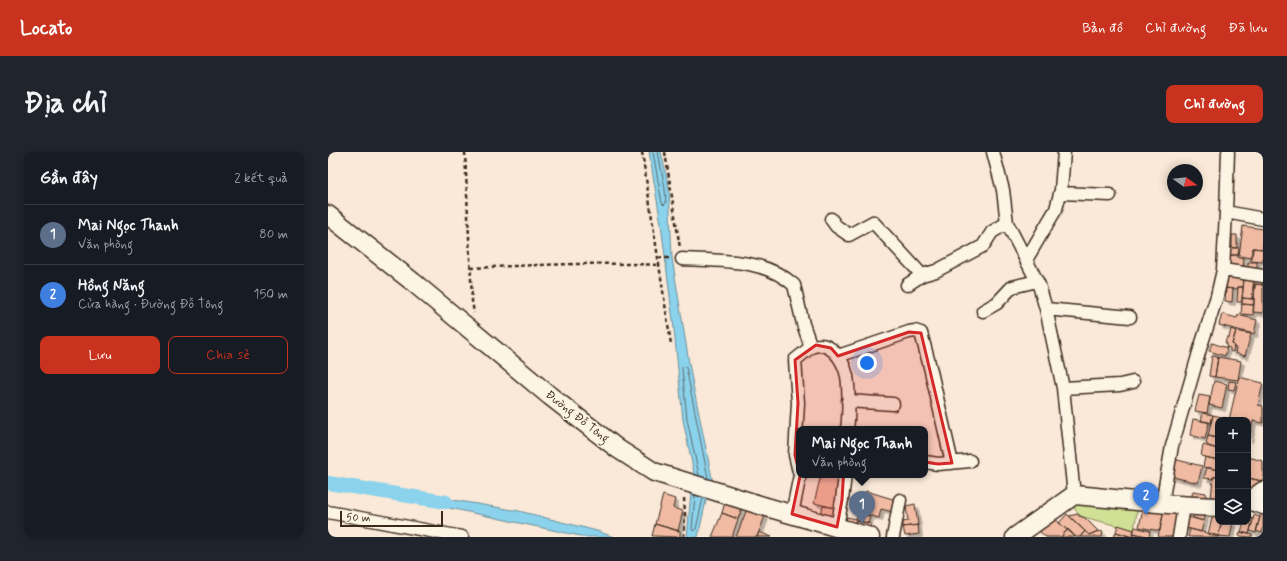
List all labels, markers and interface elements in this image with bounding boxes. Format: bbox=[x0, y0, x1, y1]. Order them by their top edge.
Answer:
text: Locato bbox=[20, 16, 72, 41]
text: Bản đồ bbox=[1082, 19, 1123, 37]
text: Chỉ đường bbox=[1145, 19, 1206, 37]
text: Đã lưu bbox=[1228, 19, 1267, 37]
button: Chỉ đường bbox=[1166, 85, 1263, 123]
text: Địa chỉ bbox=[24, 86, 107, 123]
north arrow bbox=[1167, 164, 1203, 200]
text: Gần đây bbox=[40, 167, 98, 189]
text: 2 kết quả bbox=[234, 170, 288, 187]
text: Mai Ngọc Thanh bbox=[78, 216, 179, 236]
text: 1 bbox=[50, 226, 56, 243]
text: 80 m bbox=[259, 226, 288, 243]
text: Văn phòng bbox=[78, 236, 133, 253]
text: Hồng Năng bbox=[78, 276, 145, 296]
text: 2 bbox=[50, 286, 56, 303]
text: 150 m bbox=[254, 286, 288, 303]
text: Cửa hàng · Đường Đỗ Tông bbox=[78, 296, 223, 313]
button: Lưu bbox=[40, 336, 160, 374]
button: Chia sẻ bbox=[168, 336, 288, 374]
your location bbox=[857, 353, 877, 373]
street label: Đường Đỗ Tông bbox=[541, 387, 612, 448]
map controls bbox=[1215, 417, 1251, 525]
button: + bbox=[1215, 417, 1251, 453]
popup bbox=[796, 426, 928, 478]
text: Mai Ngọc Thanh bbox=[812, 434, 912, 454]
button: − bbox=[1215, 453, 1251, 489]
text: Văn phòng bbox=[812, 454, 867, 471]
pin: 2 bbox=[1133, 482, 1159, 515]
button: layers bbox=[1215, 489, 1251, 525]
pin: 1 bbox=[849, 491, 875, 524]
scale bar bbox=[340, 509, 443, 528]
text: 50 m bbox=[346, 511, 371, 525]

